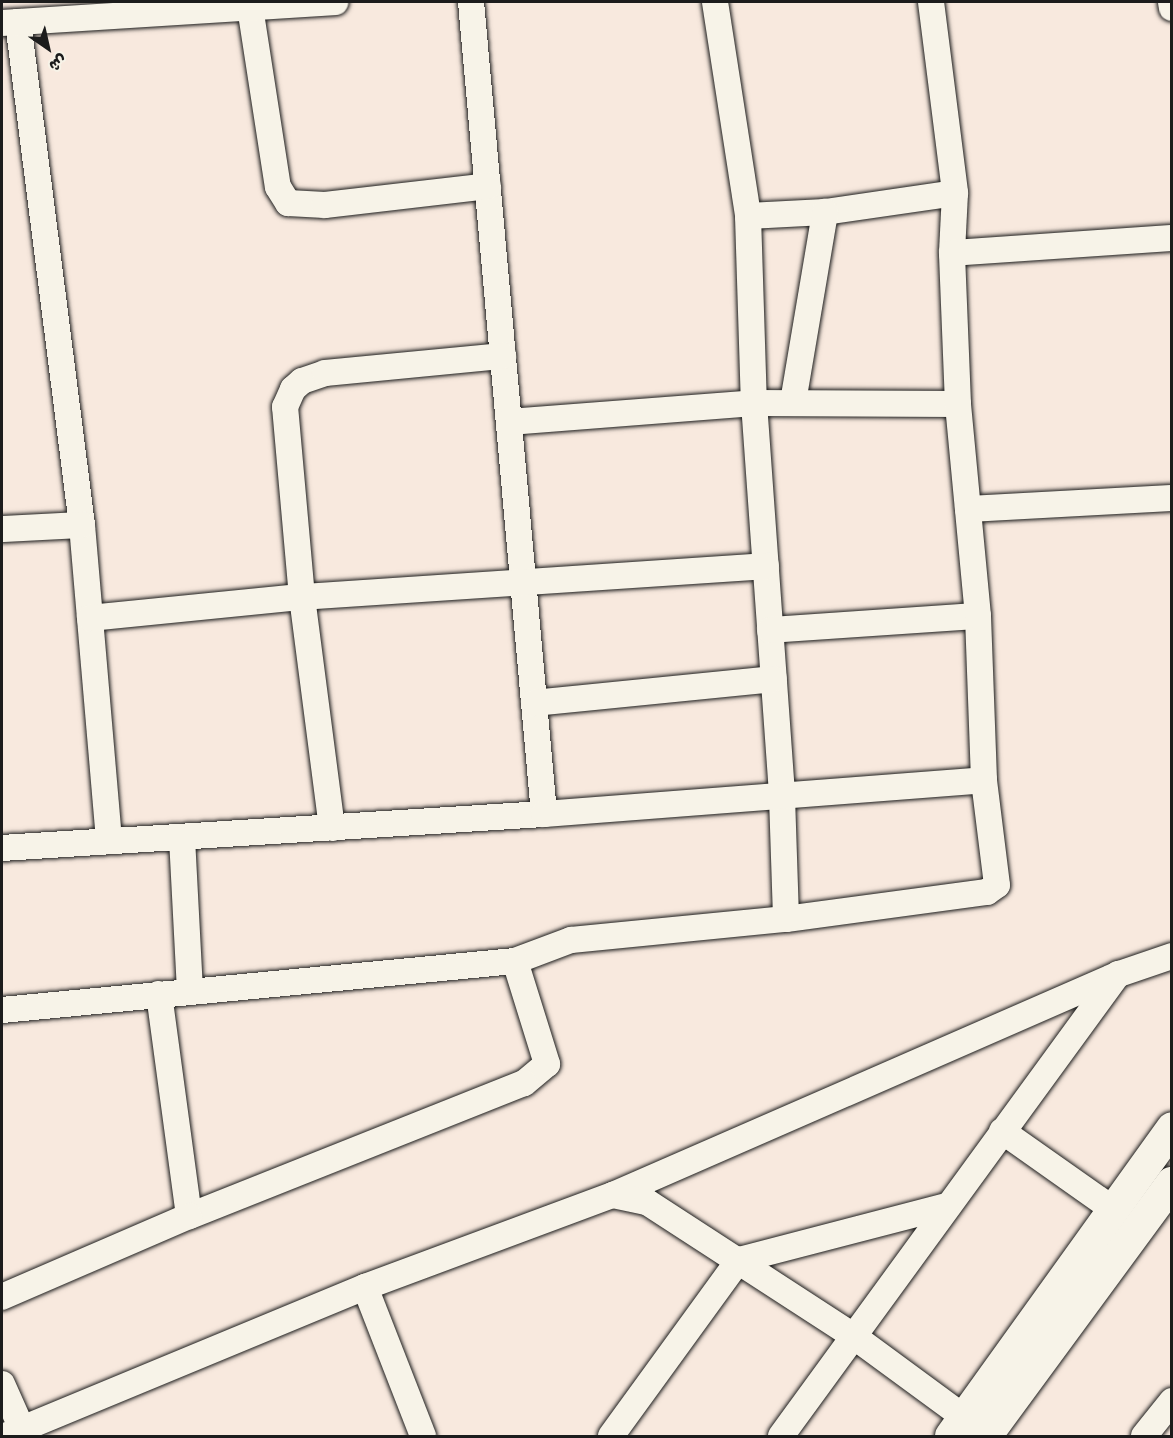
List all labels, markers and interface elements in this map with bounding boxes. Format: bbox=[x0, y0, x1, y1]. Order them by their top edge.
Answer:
north arrow bbox=[18, 18, 78, 78]
text: ش bbox=[46, 51, 71, 76]

